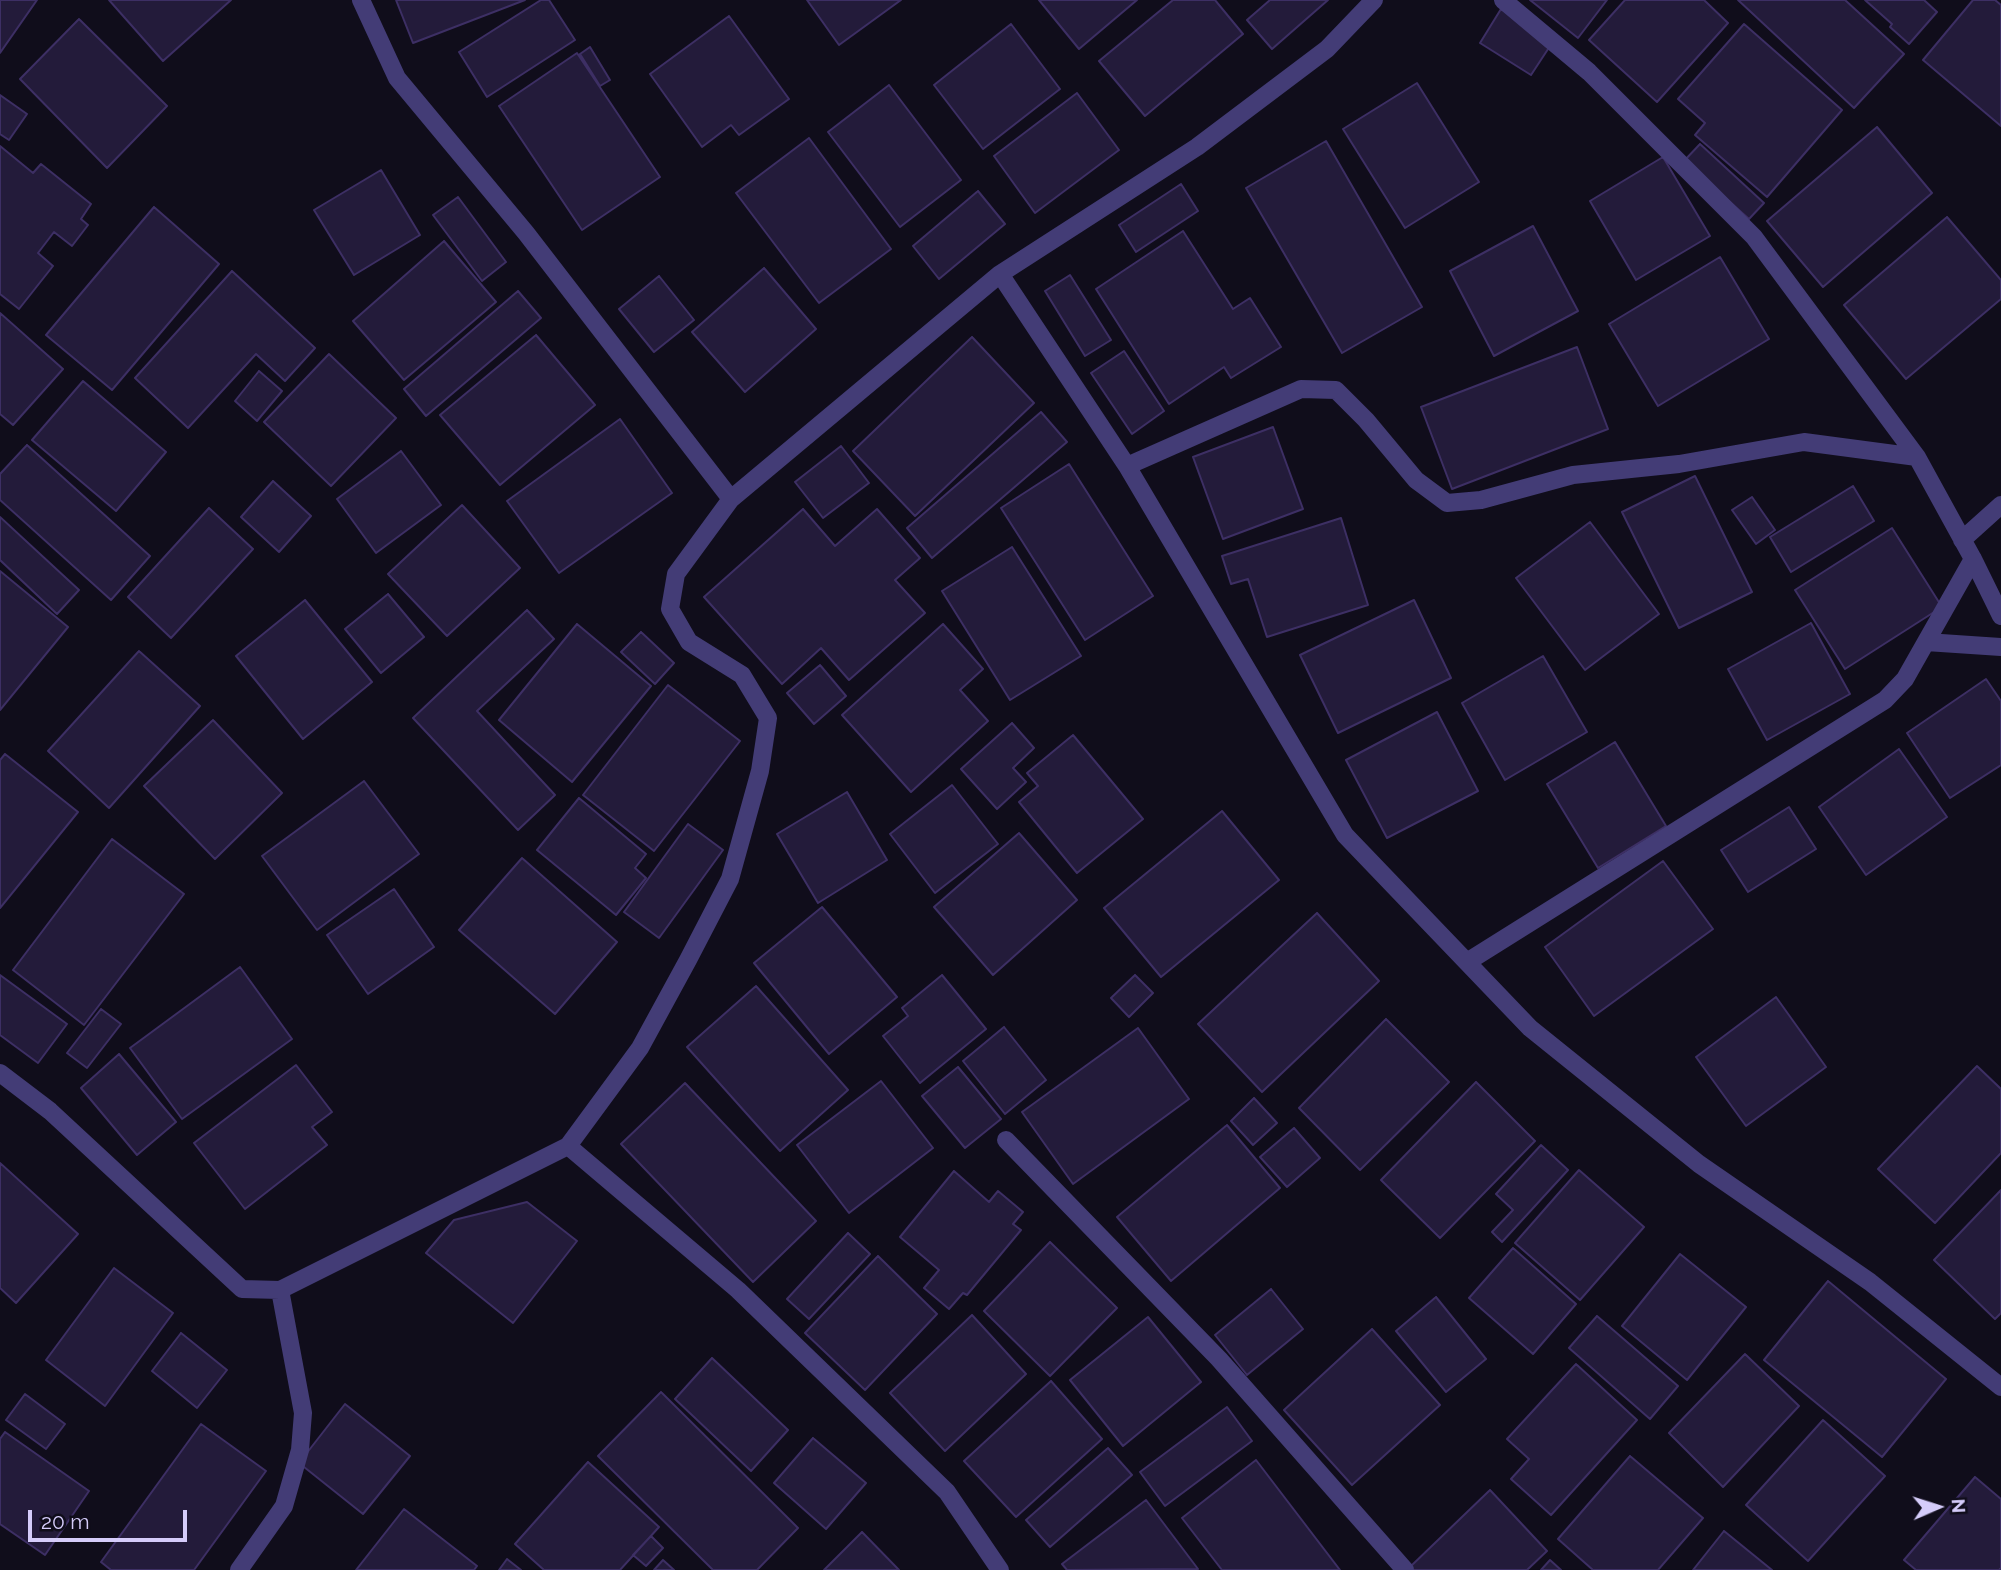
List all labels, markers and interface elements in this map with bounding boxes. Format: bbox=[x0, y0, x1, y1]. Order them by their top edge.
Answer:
north arrow bbox=[1903, 1472, 1973, 1542]
scale bar bbox=[32, 1496, 191, 1540]
text: N bbox=[1948, 1498, 1970, 1514]
text: 20 m bbox=[41, 1509, 89, 1534]

